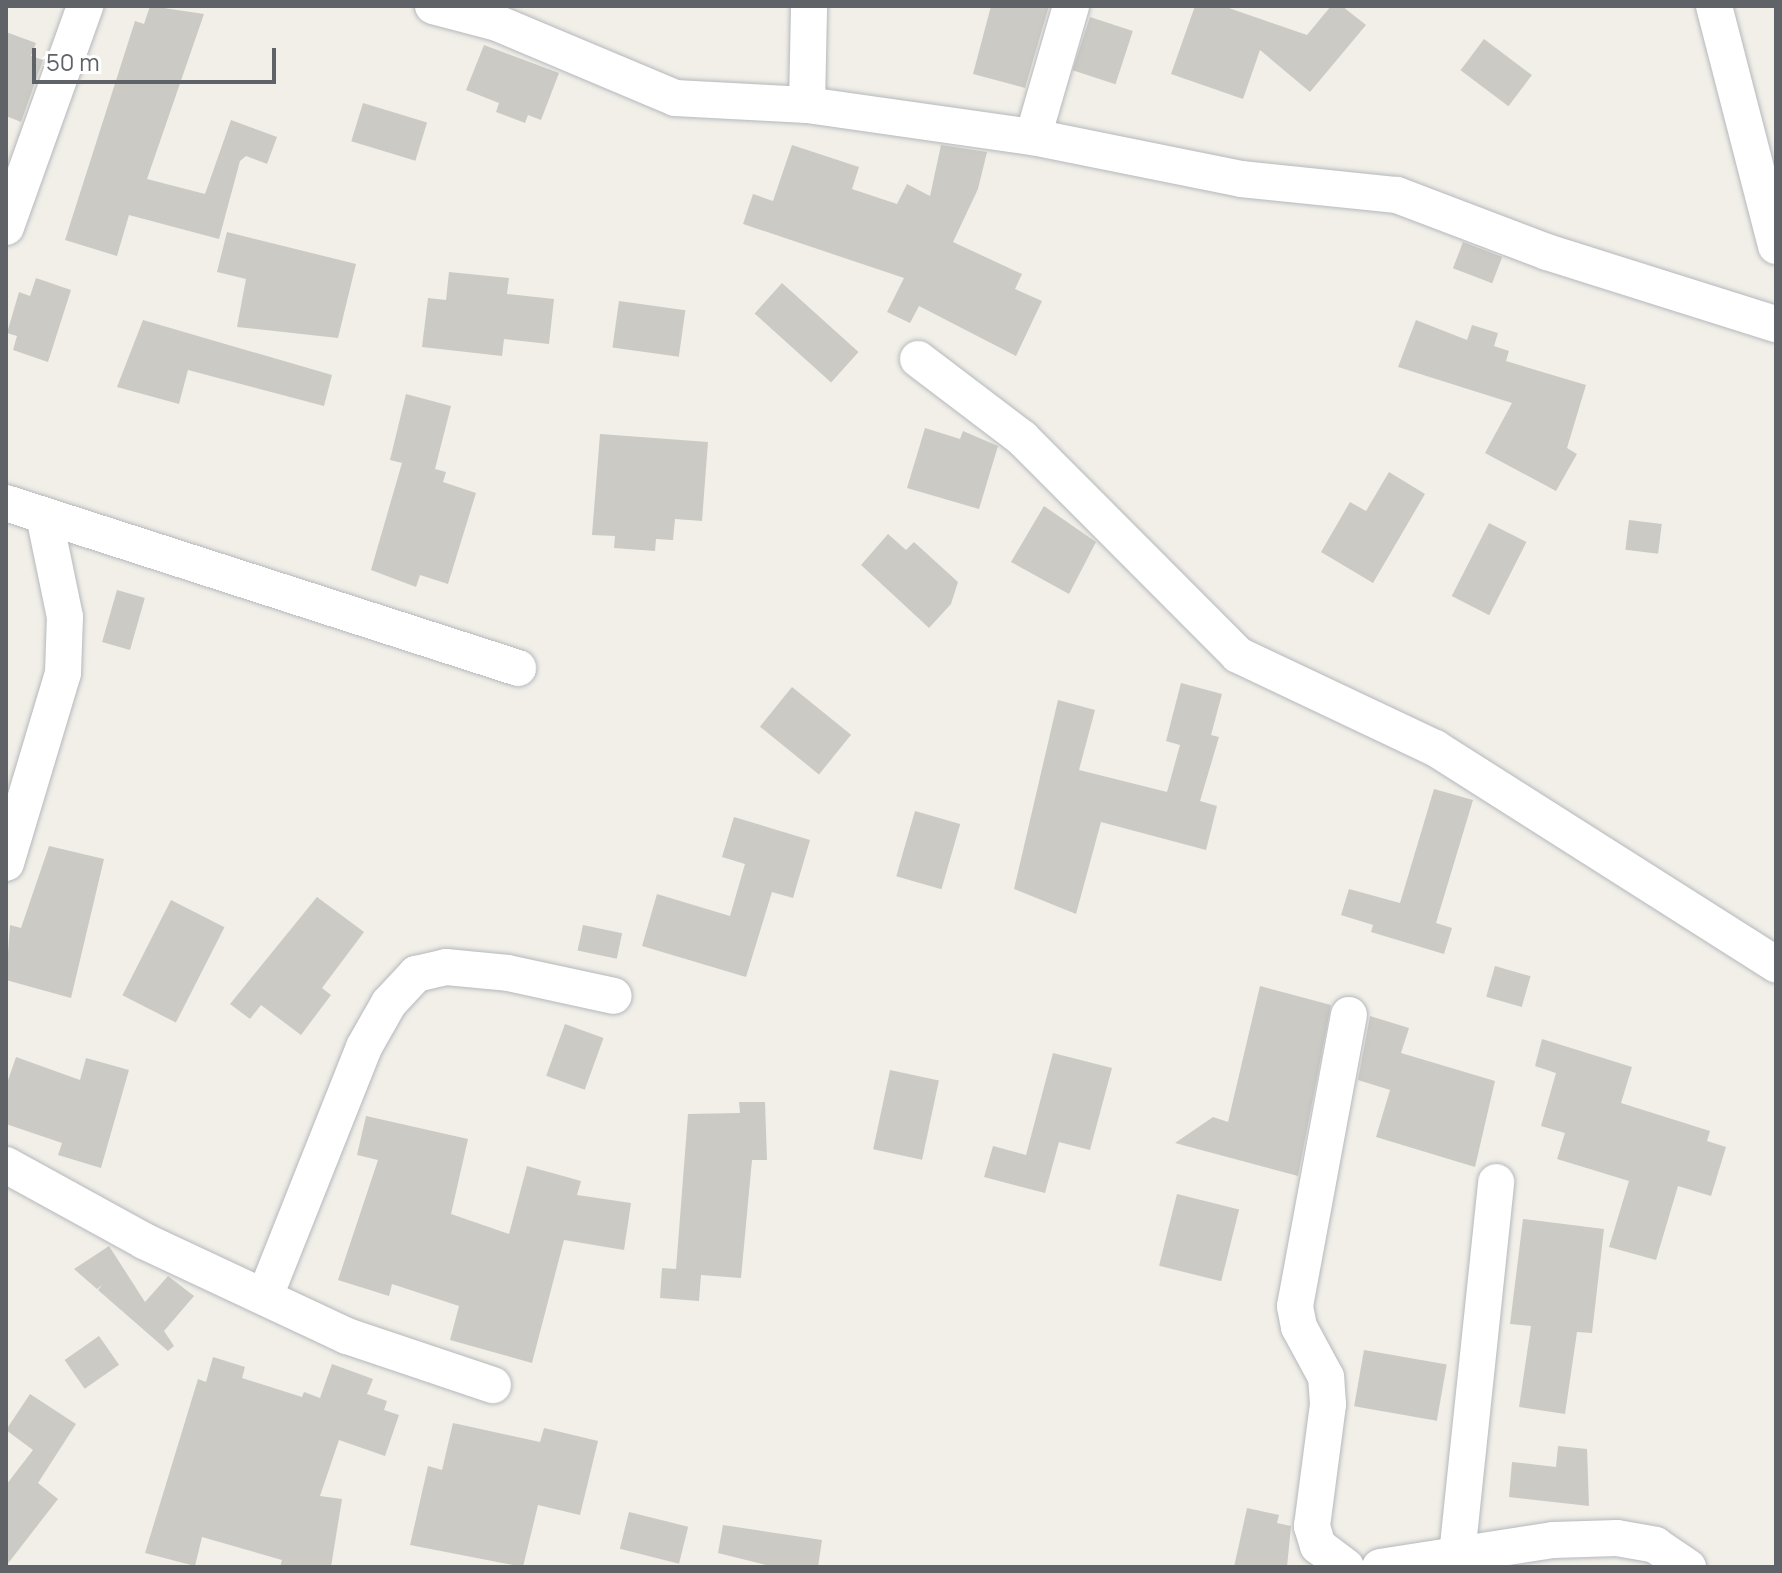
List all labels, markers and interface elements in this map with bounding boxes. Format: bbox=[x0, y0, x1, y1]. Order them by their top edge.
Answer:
scale bar bbox=[36, 32, 280, 82]
text: 50 m bbox=[46, 45, 100, 78]

